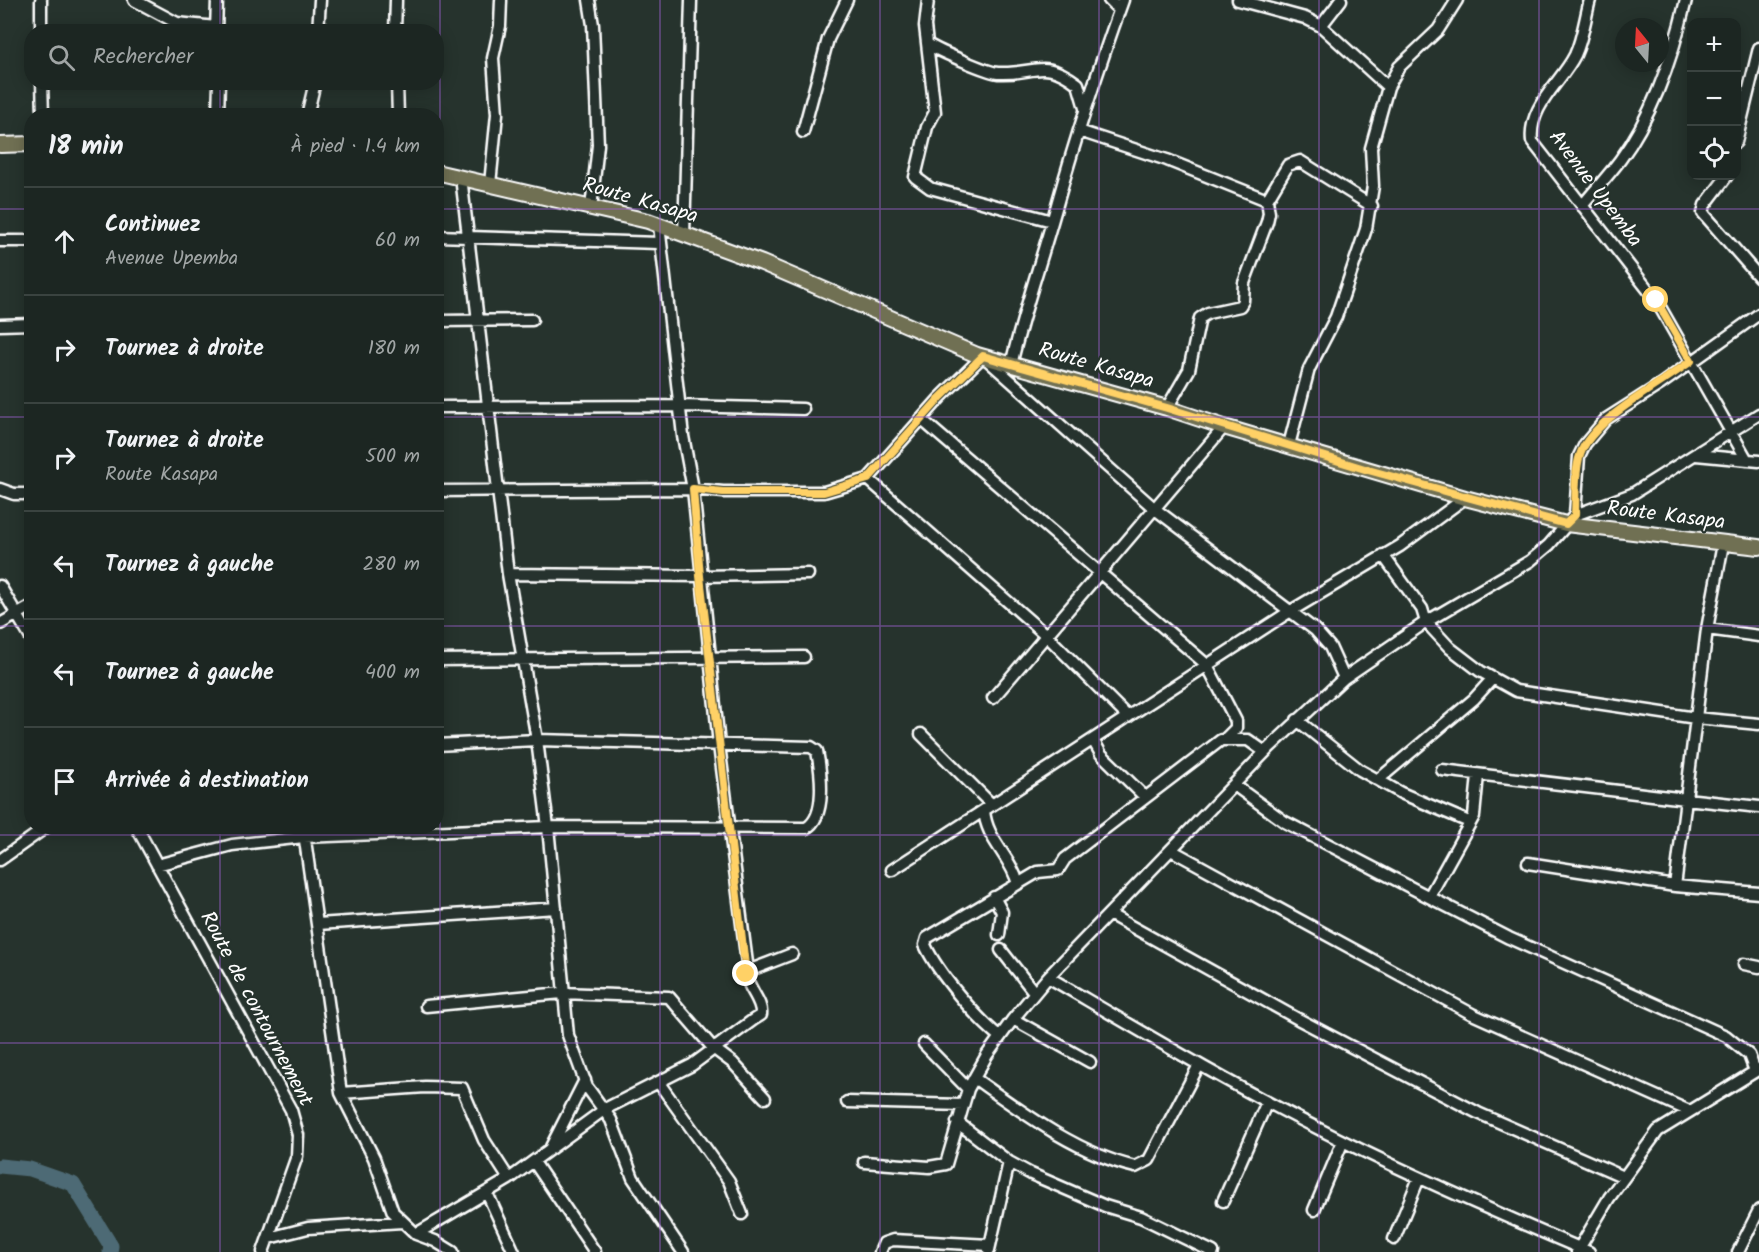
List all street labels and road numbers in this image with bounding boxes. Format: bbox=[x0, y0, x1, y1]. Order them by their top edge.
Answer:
street label: Avenue Upemba bbox=[1540, 123, 1650, 255]
street label: Route Kasapa bbox=[578, 169, 702, 233]
street label: Route Kasapa bbox=[1034, 334, 1158, 398]
street label: Route Kasapa bbox=[1605, 492, 1727, 540]
street label: Route de contournement bbox=[190, 905, 322, 1113]

